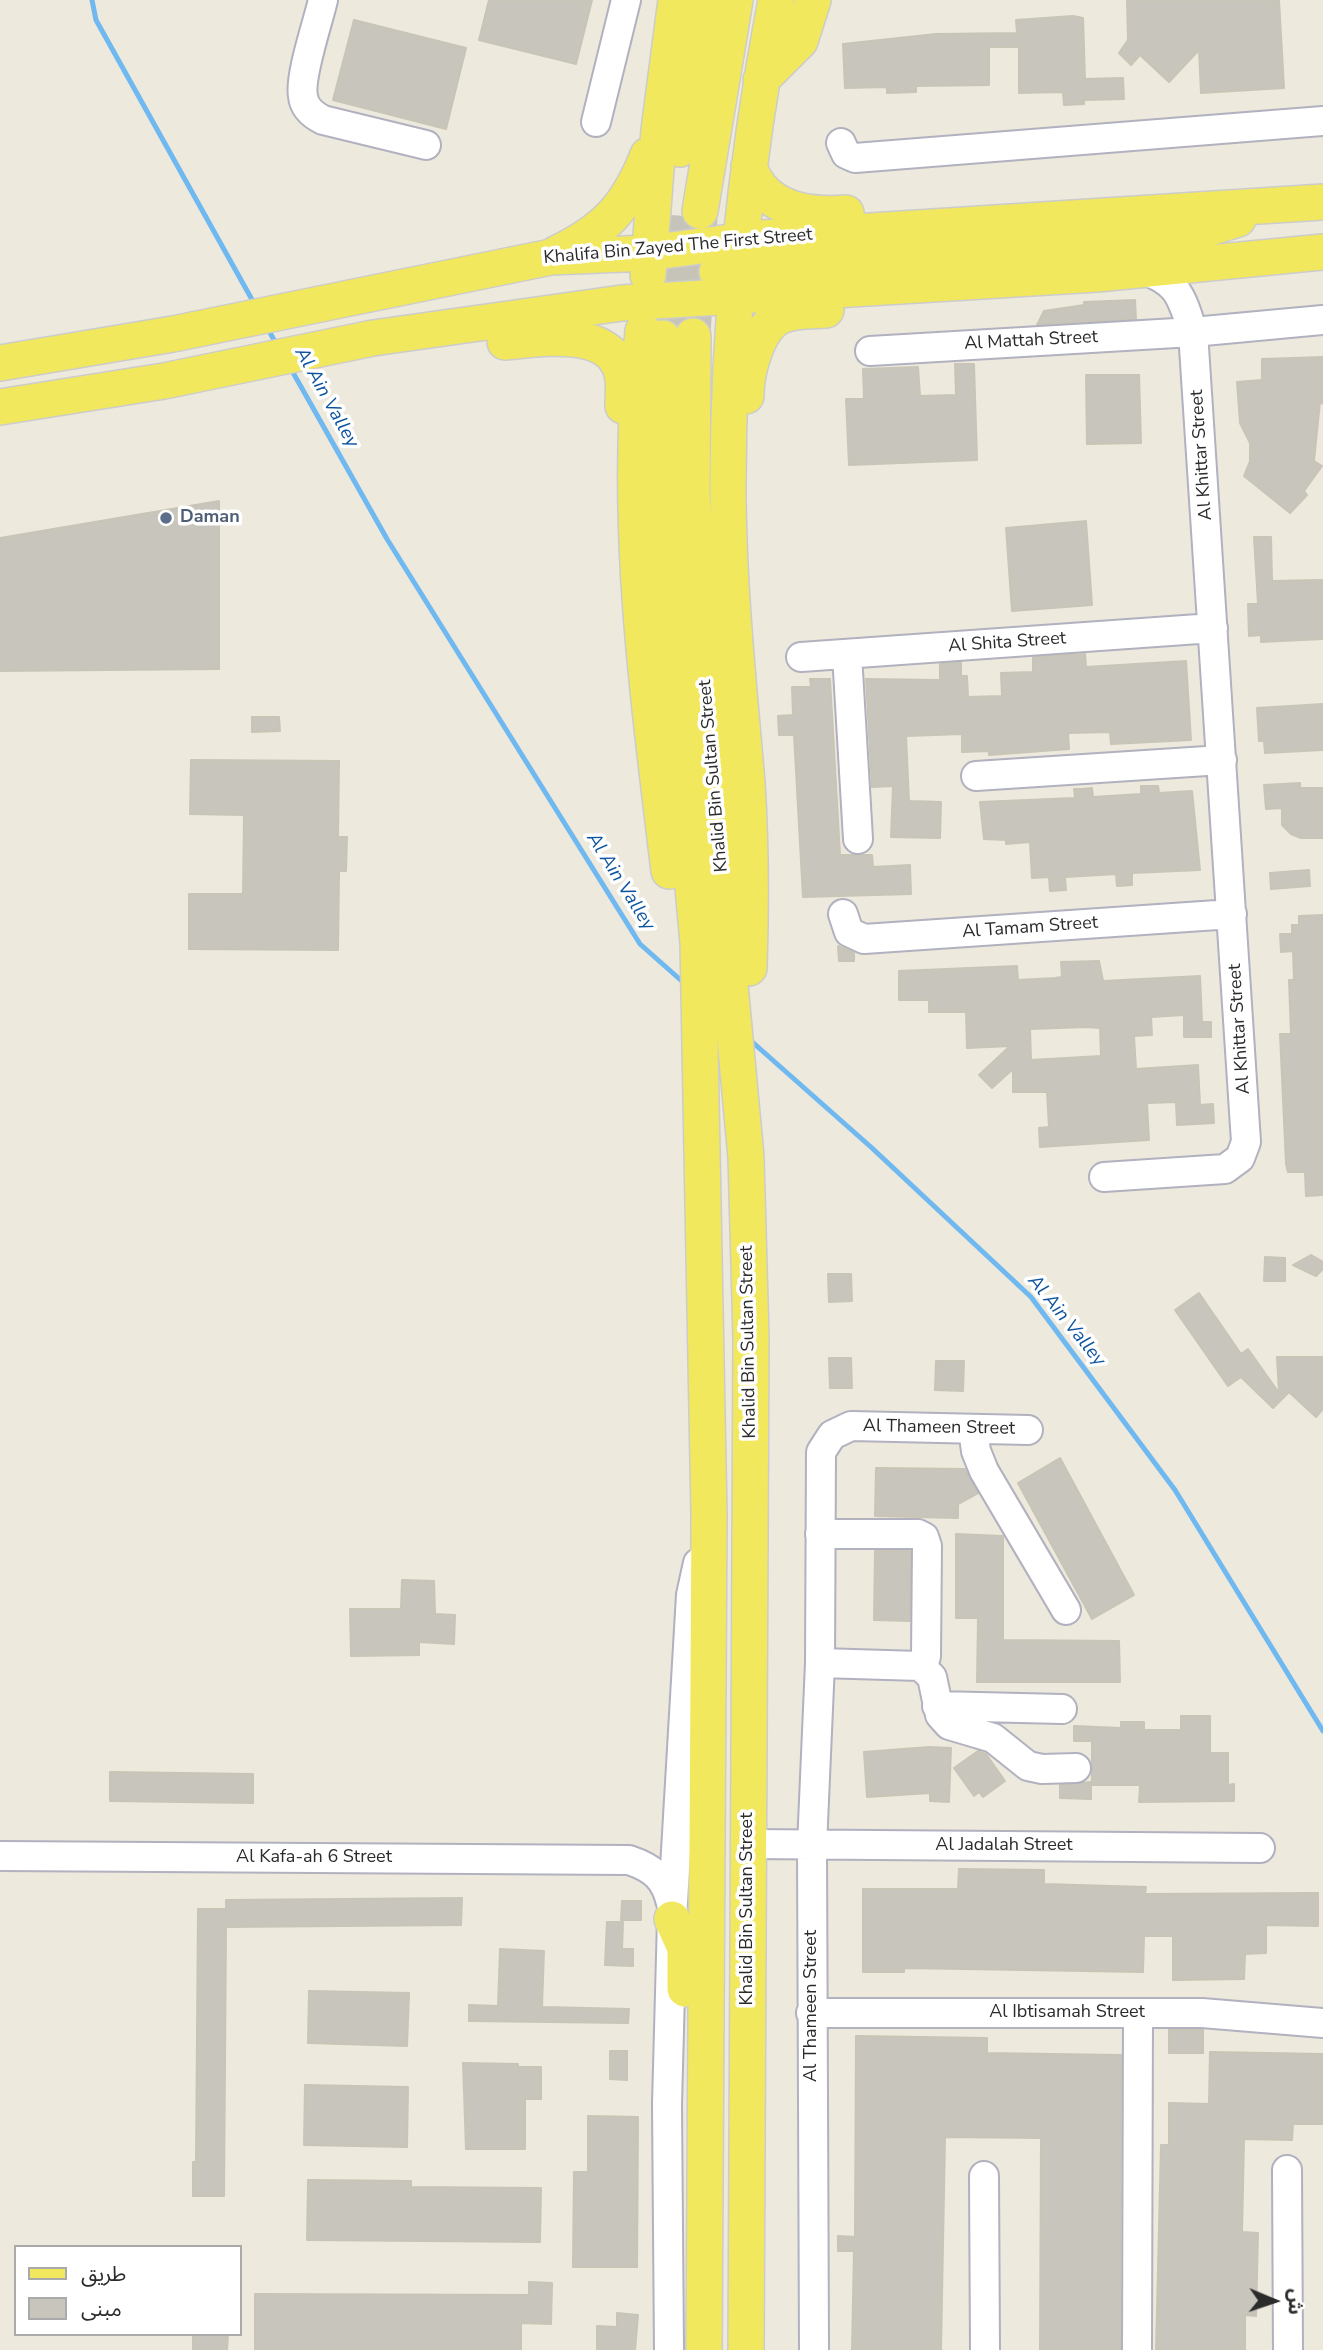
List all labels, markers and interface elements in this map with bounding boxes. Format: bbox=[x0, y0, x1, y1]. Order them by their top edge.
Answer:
street label: Khalifa Bin Zayed The First Street bbox=[543, 224, 813, 270]
street label: Al Mattah Street bbox=[964, 327, 1098, 355]
water label: Al Ain Valley bbox=[289, 344, 363, 452]
street label: Al Khittar Street bbox=[1187, 389, 1217, 521]
place label: Daman bbox=[180, 507, 240, 529]
marker: Daman bbox=[158, 510, 174, 526]
street label: Al Shita Street bbox=[947, 628, 1067, 658]
street label: Khalid Bin Sultan Street bbox=[695, 679, 733, 873]
water label: Al Ain Valley bbox=[581, 829, 659, 935]
street label: Al Tamam Street bbox=[961, 912, 1099, 944]
street label: Al Khittar Street bbox=[1225, 963, 1255, 1095]
street label: Khalid Bin Sultan Street bbox=[737, 1245, 761, 1439]
water label: Al Ain Valley bbox=[1022, 1271, 1110, 1371]
street label: Al Thameen Street bbox=[863, 1416, 1015, 1440]
street label: Khalid Bin Sultan Street bbox=[737, 1813, 759, 2005]
street label: Al Jadalah Street bbox=[935, 1835, 1073, 1857]
street label: Al Kafa-ah 6 Street bbox=[236, 1847, 392, 1869]
street label: Al Thameen Street bbox=[801, 1930, 823, 2082]
street label: Al Ibtisamah Street bbox=[989, 2002, 1145, 2024]
legend bbox=[14, 2245, 242, 2336]
text: طريق bbox=[81, 2260, 126, 2288]
north arrow bbox=[1239, 2266, 1309, 2336]
text: ش bbox=[1282, 2288, 1308, 2315]
text: مبنى bbox=[81, 2295, 122, 2323]

